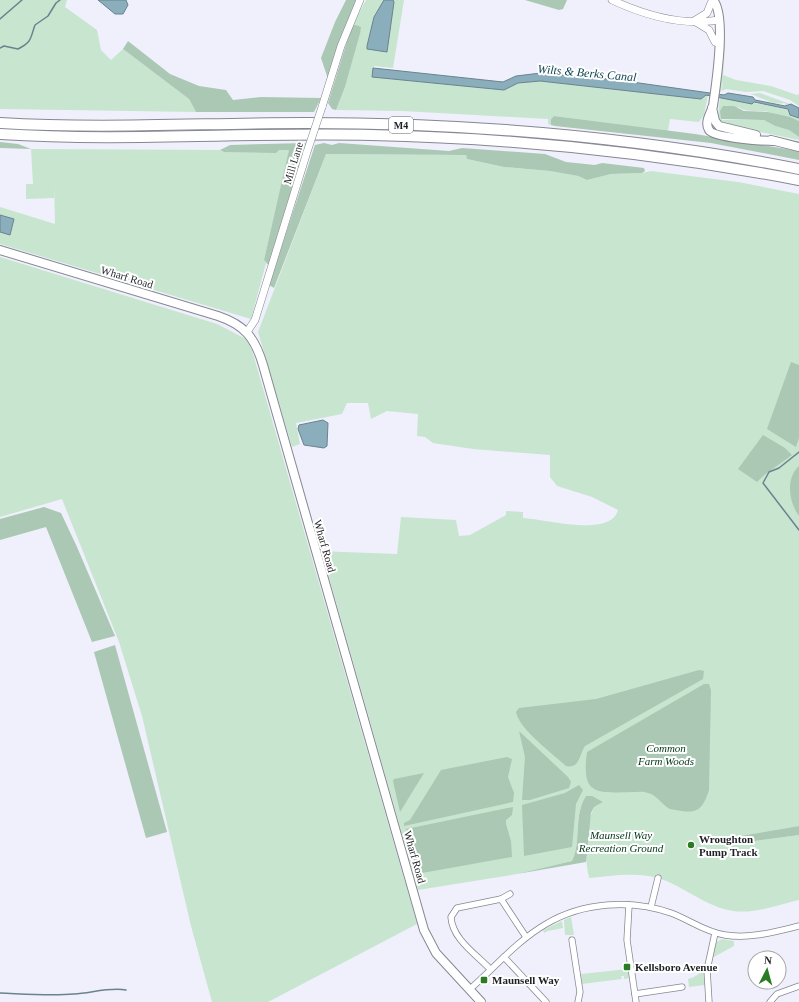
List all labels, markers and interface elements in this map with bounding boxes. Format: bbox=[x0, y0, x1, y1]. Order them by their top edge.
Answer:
water label: Wilts & Berks Canal bbox=[537, 62, 638, 84]
road number: M4 bbox=[389, 117, 413, 133]
street label: Mill Lane bbox=[281, 140, 305, 186]
street label: Wharf Road bbox=[99, 263, 155, 291]
street label: Wharf Road bbox=[312, 518, 338, 574]
park label: Common Farm Woods bbox=[637, 742, 694, 767]
street label: Wharf Road bbox=[402, 829, 428, 885]
park label: Maunsell Way Recreation Ground bbox=[578, 829, 664, 854]
place label: Wroughton Pump Track bbox=[699, 833, 758, 858]
marker: Wroughton Pump Track bbox=[686, 840, 696, 850]
north arrow bbox=[747, 950, 787, 990]
text: N bbox=[763, 954, 773, 966]
place label: Kellsboro Avenue bbox=[635, 961, 718, 973]
marker: Kellsboro Avenue bbox=[622, 962, 632, 972]
place label: Maunsell Way bbox=[492, 974, 560, 986]
marker: Maunsell Way bbox=[479, 975, 489, 985]

